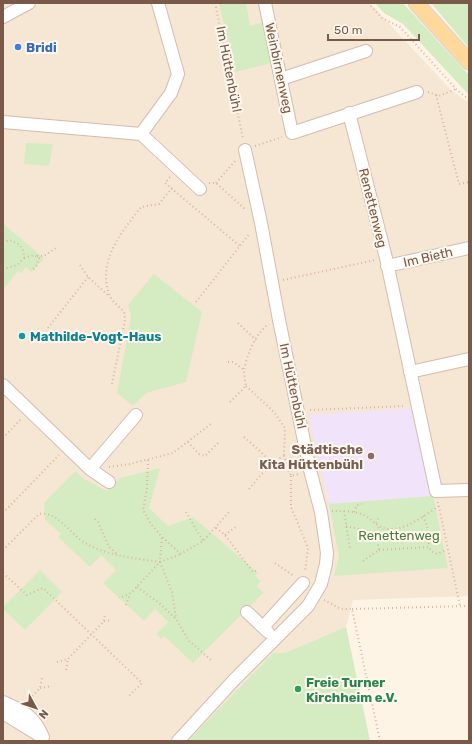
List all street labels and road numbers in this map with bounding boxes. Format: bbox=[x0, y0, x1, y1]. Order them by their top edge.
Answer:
street label: Weinbirnenweg bbox=[261, 21, 296, 115]
street label: Im Hüttenbühl bbox=[213, 25, 245, 113]
street label: Renettenweg bbox=[355, 167, 390, 250]
street label: Im Bieth bbox=[402, 244, 454, 270]
street label: Im Hüttenbühl bbox=[277, 342, 309, 430]

